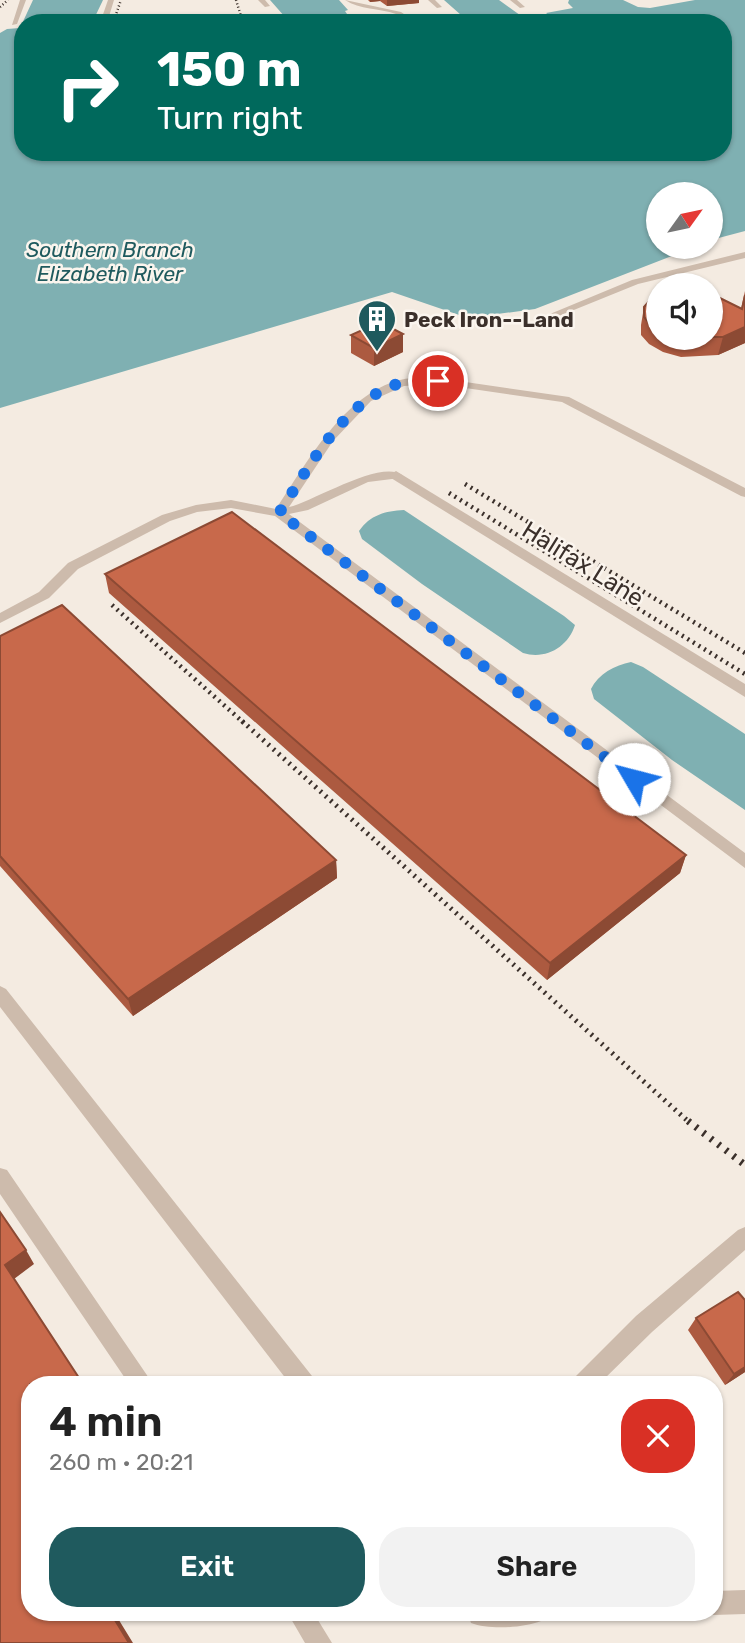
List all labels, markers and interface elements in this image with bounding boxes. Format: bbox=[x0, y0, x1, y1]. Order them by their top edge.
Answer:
text: 150 m bbox=[157, 40, 302, 98]
icon: right bbox=[42, 42, 133, 133]
text: Turn right bbox=[157, 99, 302, 137]
north arrow bbox=[646, 182, 723, 259]
map controls bbox=[646, 182, 723, 350]
water label: Southern Branch Elizabeth River bbox=[26, 237, 194, 286]
button: sound bbox=[646, 273, 723, 350]
building icon: Peck Iron--Land bbox=[356, 298, 398, 353]
place label: Peck Iron--Land bbox=[404, 307, 574, 332]
pin bbox=[408, 351, 468, 411]
icon: arrive bbox=[419, 362, 457, 400]
street label: Halifax Lane bbox=[517, 516, 649, 612]
position arrow bbox=[597, 742, 671, 816]
text: 4 min bbox=[49, 1397, 163, 1447]
button: close bbox=[621, 1399, 695, 1473]
text: 260 m · 20:21 bbox=[49, 1448, 193, 1476]
button: Exit bbox=[49, 1527, 365, 1607]
button: Share bbox=[379, 1527, 695, 1607]

